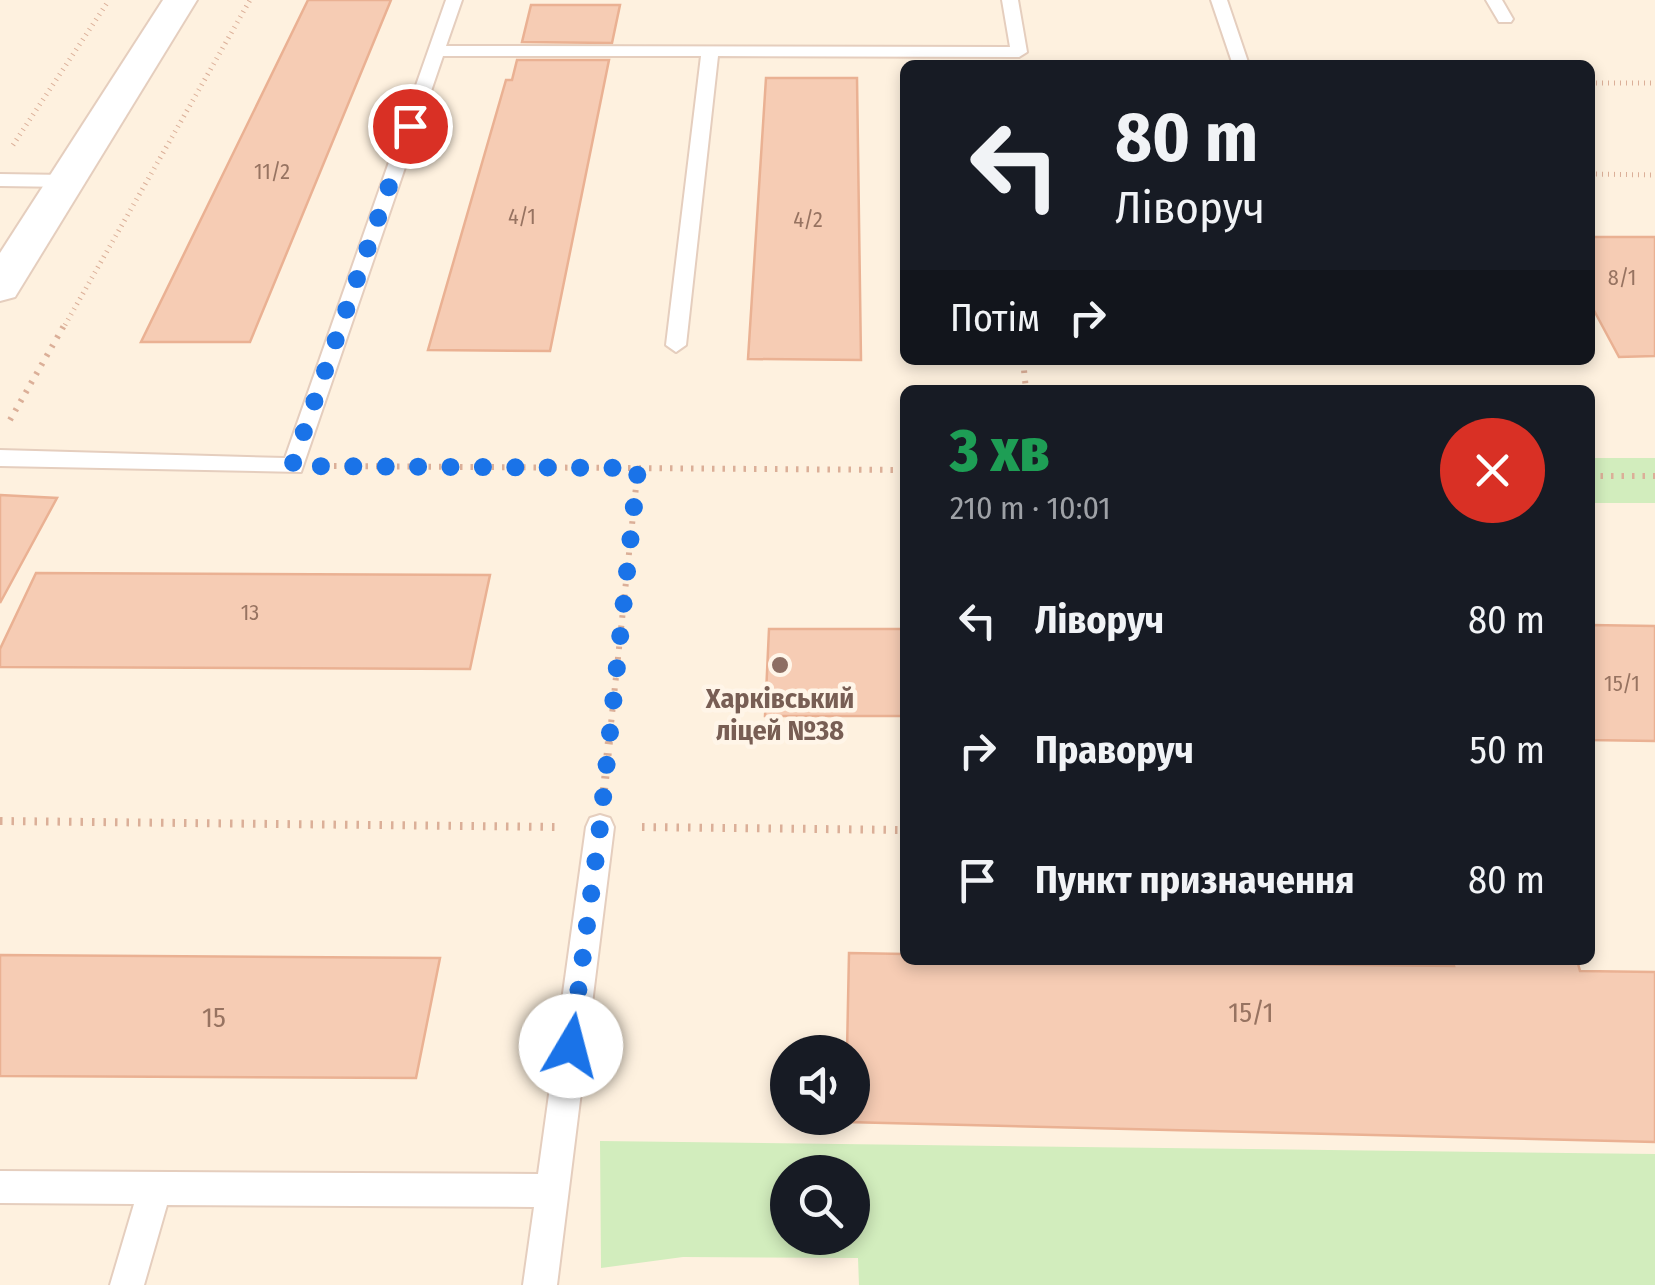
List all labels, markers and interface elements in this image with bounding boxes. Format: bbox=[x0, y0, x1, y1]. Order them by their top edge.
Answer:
pin bbox=[368, 84, 453, 169]
text: 80 m bbox=[1115, 96, 1258, 180]
icon: arrive bbox=[383, 99, 438, 154]
icon: left bbox=[950, 100, 1080, 230]
house number: 11/2 bbox=[254, 158, 290, 185]
text: Ліворуч bbox=[1115, 181, 1265, 235]
house number: 4/1 bbox=[508, 203, 536, 230]
house number: 4/2 bbox=[793, 206, 823, 233]
house number: 8/1 bbox=[1608, 264, 1636, 291]
icon: right bbox=[1060, 290, 1115, 345]
text: Потім bbox=[950, 295, 1040, 341]
text: 3 хв bbox=[950, 415, 1050, 487]
button: close bbox=[1440, 418, 1545, 523]
text: 210 m · 10:01 bbox=[950, 489, 1111, 527]
icon: left bbox=[950, 593, 1005, 648]
text: Ліворуч bbox=[1035, 597, 1164, 643]
text: 80 m bbox=[1468, 597, 1545, 643]
house number: 13 bbox=[241, 599, 259, 626]
marker: Харківський ліцей №38 bbox=[769, 654, 791, 676]
house number: 15/1 bbox=[1604, 670, 1640, 697]
place label: Харківський ліцей №38 bbox=[705, 682, 854, 747]
icon: right bbox=[950, 723, 1005, 778]
text: Праворуч bbox=[1035, 727, 1194, 773]
text: 50 m bbox=[1470, 727, 1545, 773]
icon: arrive bbox=[950, 853, 1005, 908]
text: Пункт призначення bbox=[1035, 857, 1354, 903]
text: 80 m bbox=[1468, 857, 1545, 903]
position arrow bbox=[519, 994, 623, 1098]
house number: 15/1 bbox=[1228, 996, 1274, 1029]
house number: 15 bbox=[202, 1001, 226, 1034]
map controls bbox=[770, 1035, 870, 1255]
button: sound bbox=[770, 1035, 870, 1135]
button: search bbox=[770, 1155, 870, 1255]

